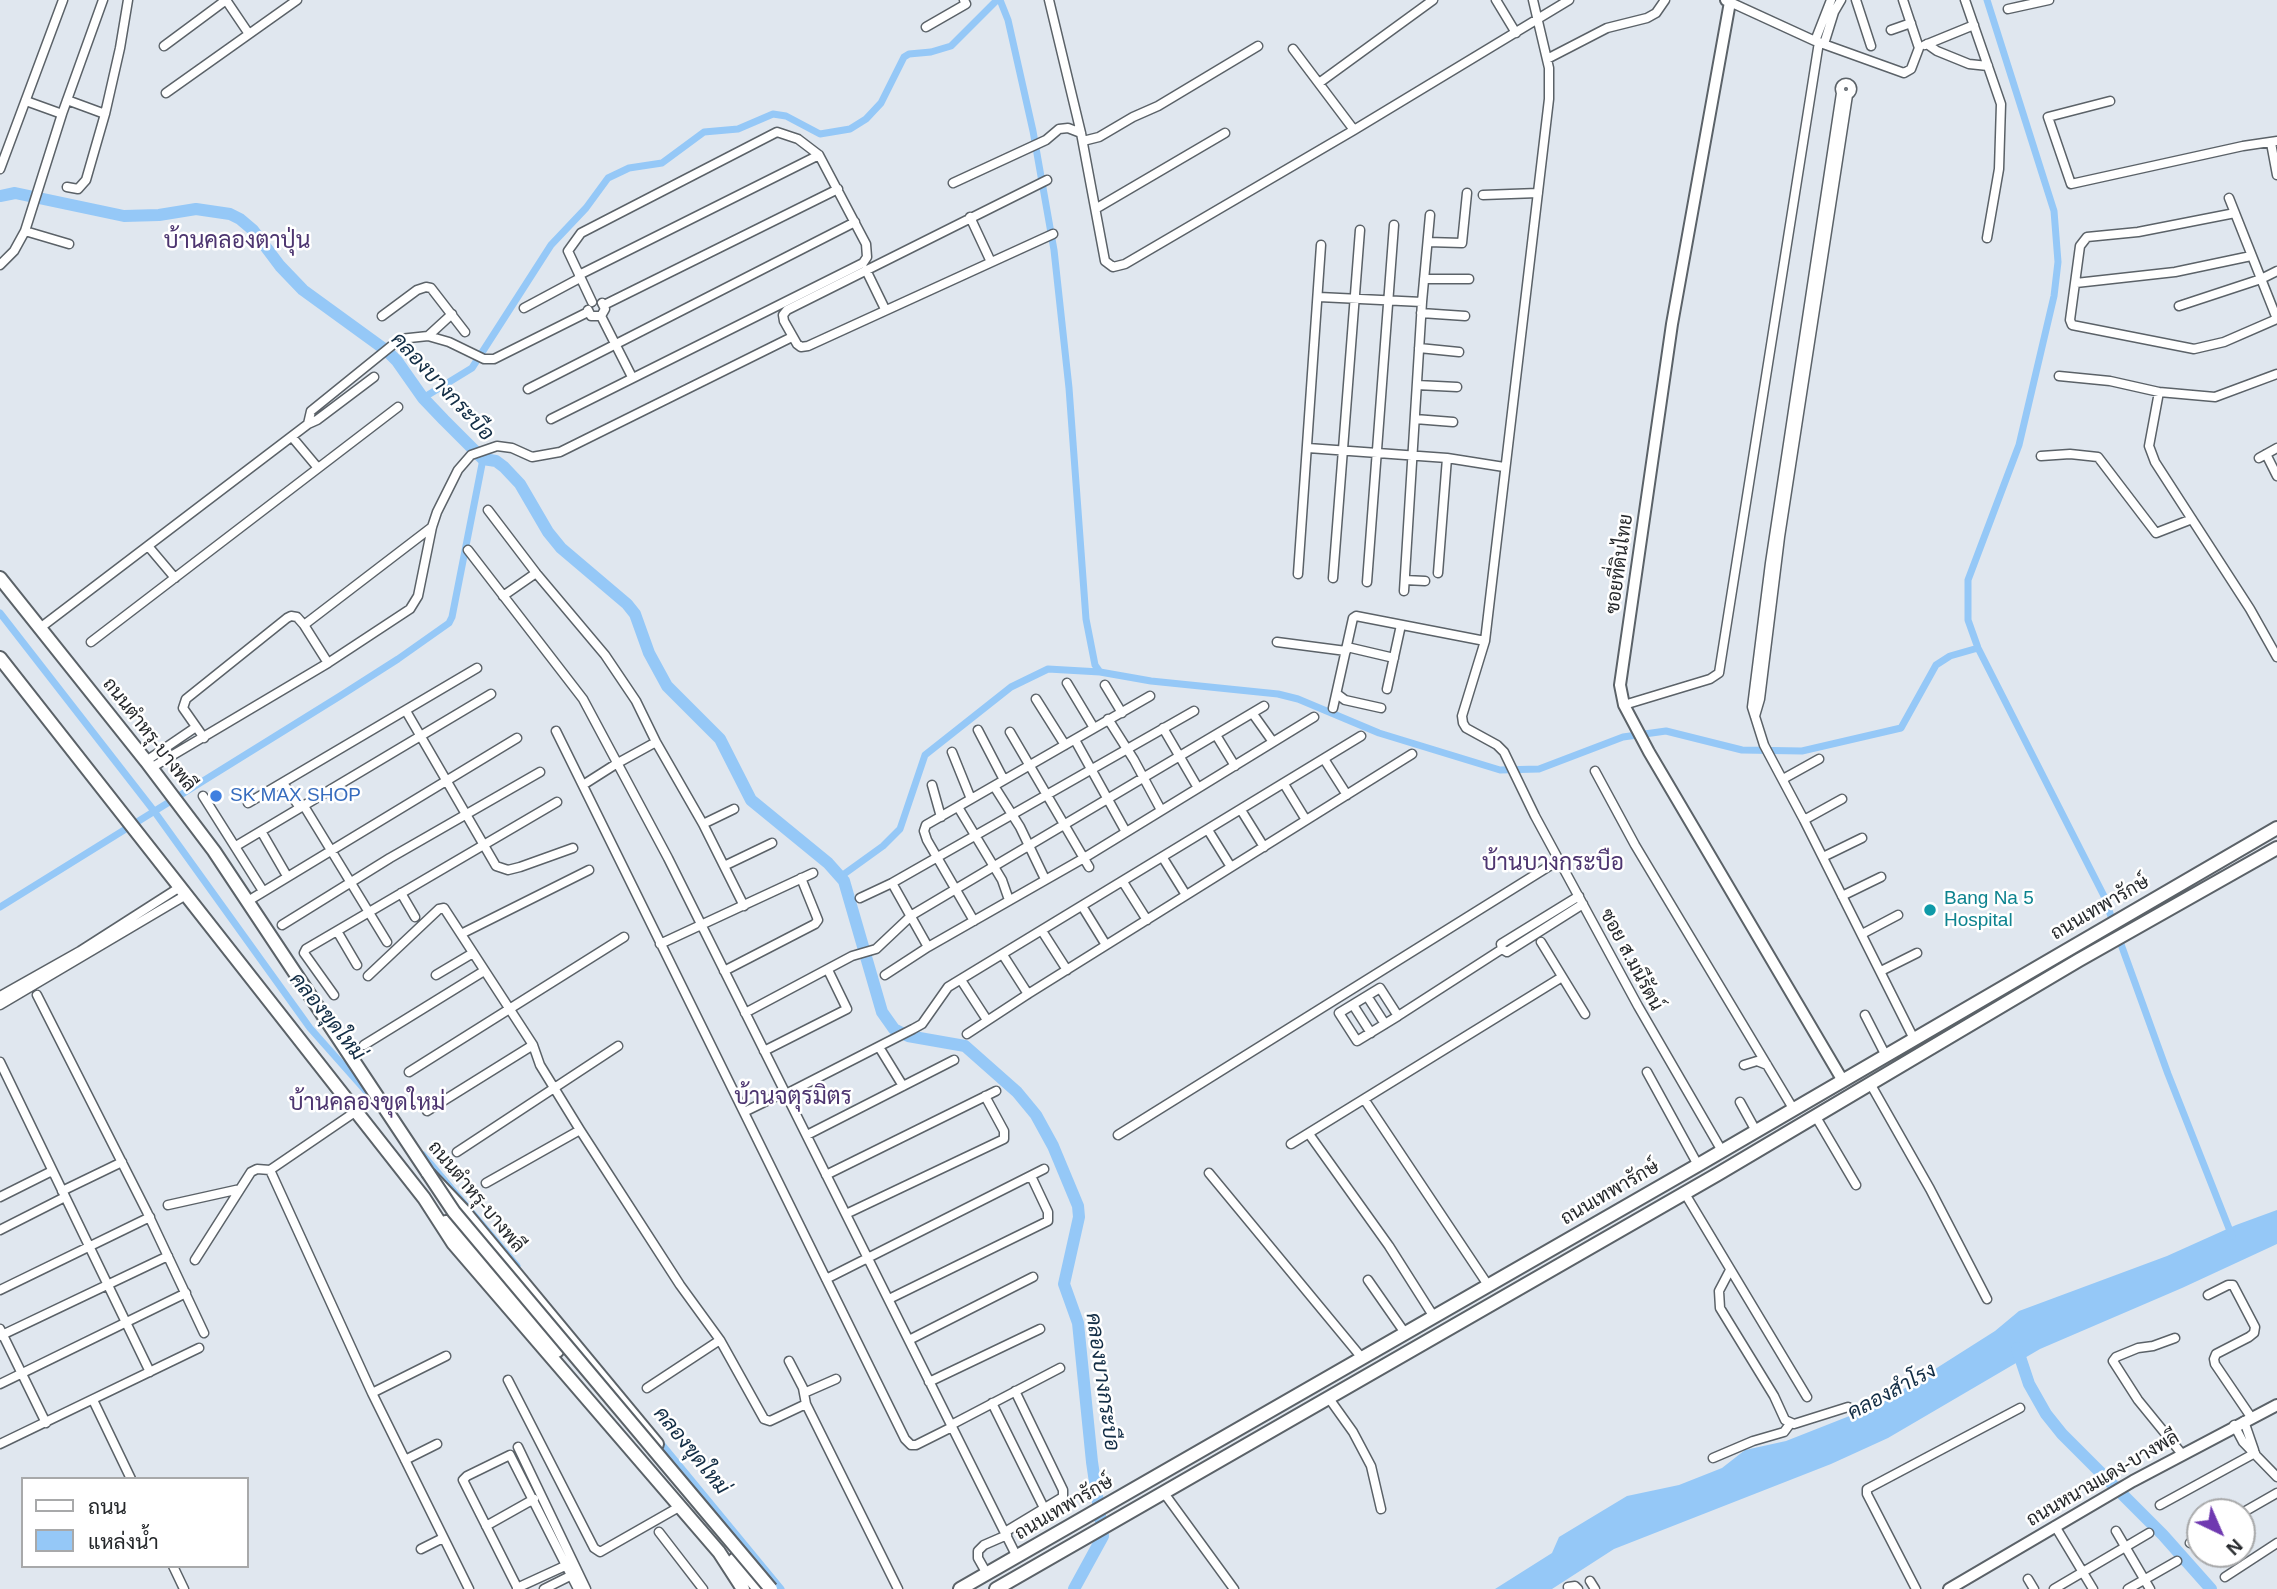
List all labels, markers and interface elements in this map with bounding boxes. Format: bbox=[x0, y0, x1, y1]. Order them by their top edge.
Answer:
district label: บ้านคลองตาปุ่น bbox=[164, 228, 310, 256]
water label: คลองบางกระบือ bbox=[385, 327, 499, 447]
street label: ซอยที่ดินไทย bbox=[1602, 513, 1638, 615]
street label: ถนนตำหรุ-บางพลี bbox=[97, 673, 201, 797]
place label: SK MAX SHOP bbox=[230, 785, 361, 807]
marker: SK MAX SHOP bbox=[208, 788, 224, 804]
district label: บ้านบางกระบือ bbox=[1482, 850, 1624, 878]
street label: ถนนเทพารักษ์ bbox=[2047, 871, 2153, 945]
place label: Bang Na 5 Hospital bbox=[1944, 888, 2034, 932]
marker: Bang Na 5 Hospital bbox=[1922, 902, 1938, 918]
street label: ซอย ส.มนีรัตน์ bbox=[1595, 905, 1667, 1015]
water label: คลองขุดใหม่ bbox=[284, 968, 370, 1066]
district label: บ้านจตุรมิตร bbox=[734, 1084, 852, 1112]
district label: บ้านคลองขุดใหม่ bbox=[289, 1090, 445, 1118]
street label: ถนนตำหรุ-บางพลี bbox=[423, 1137, 529, 1257]
street label: ถนนเทพารักษ์ bbox=[1557, 1156, 1663, 1230]
water label: คลองบางกระบือ bbox=[1080, 1311, 1124, 1453]
water label: คลองสำโรง bbox=[1843, 1358, 1941, 1426]
water label: คลองขุดใหม่ bbox=[648, 1402, 734, 1500]
street label: ถนนหนามแดง-บางพลี bbox=[2023, 1426, 2183, 1532]
street label: ถนนเทพารักษ์ bbox=[1011, 1471, 1117, 1545]
legend bbox=[21, 1477, 248, 1568]
text: ถนน bbox=[88, 1495, 127, 1518]
north arrow bbox=[2186, 1498, 2256, 1568]
text: แหล่งน้ำ bbox=[88, 1530, 159, 1553]
text: N bbox=[2222, 1535, 2247, 1559]

